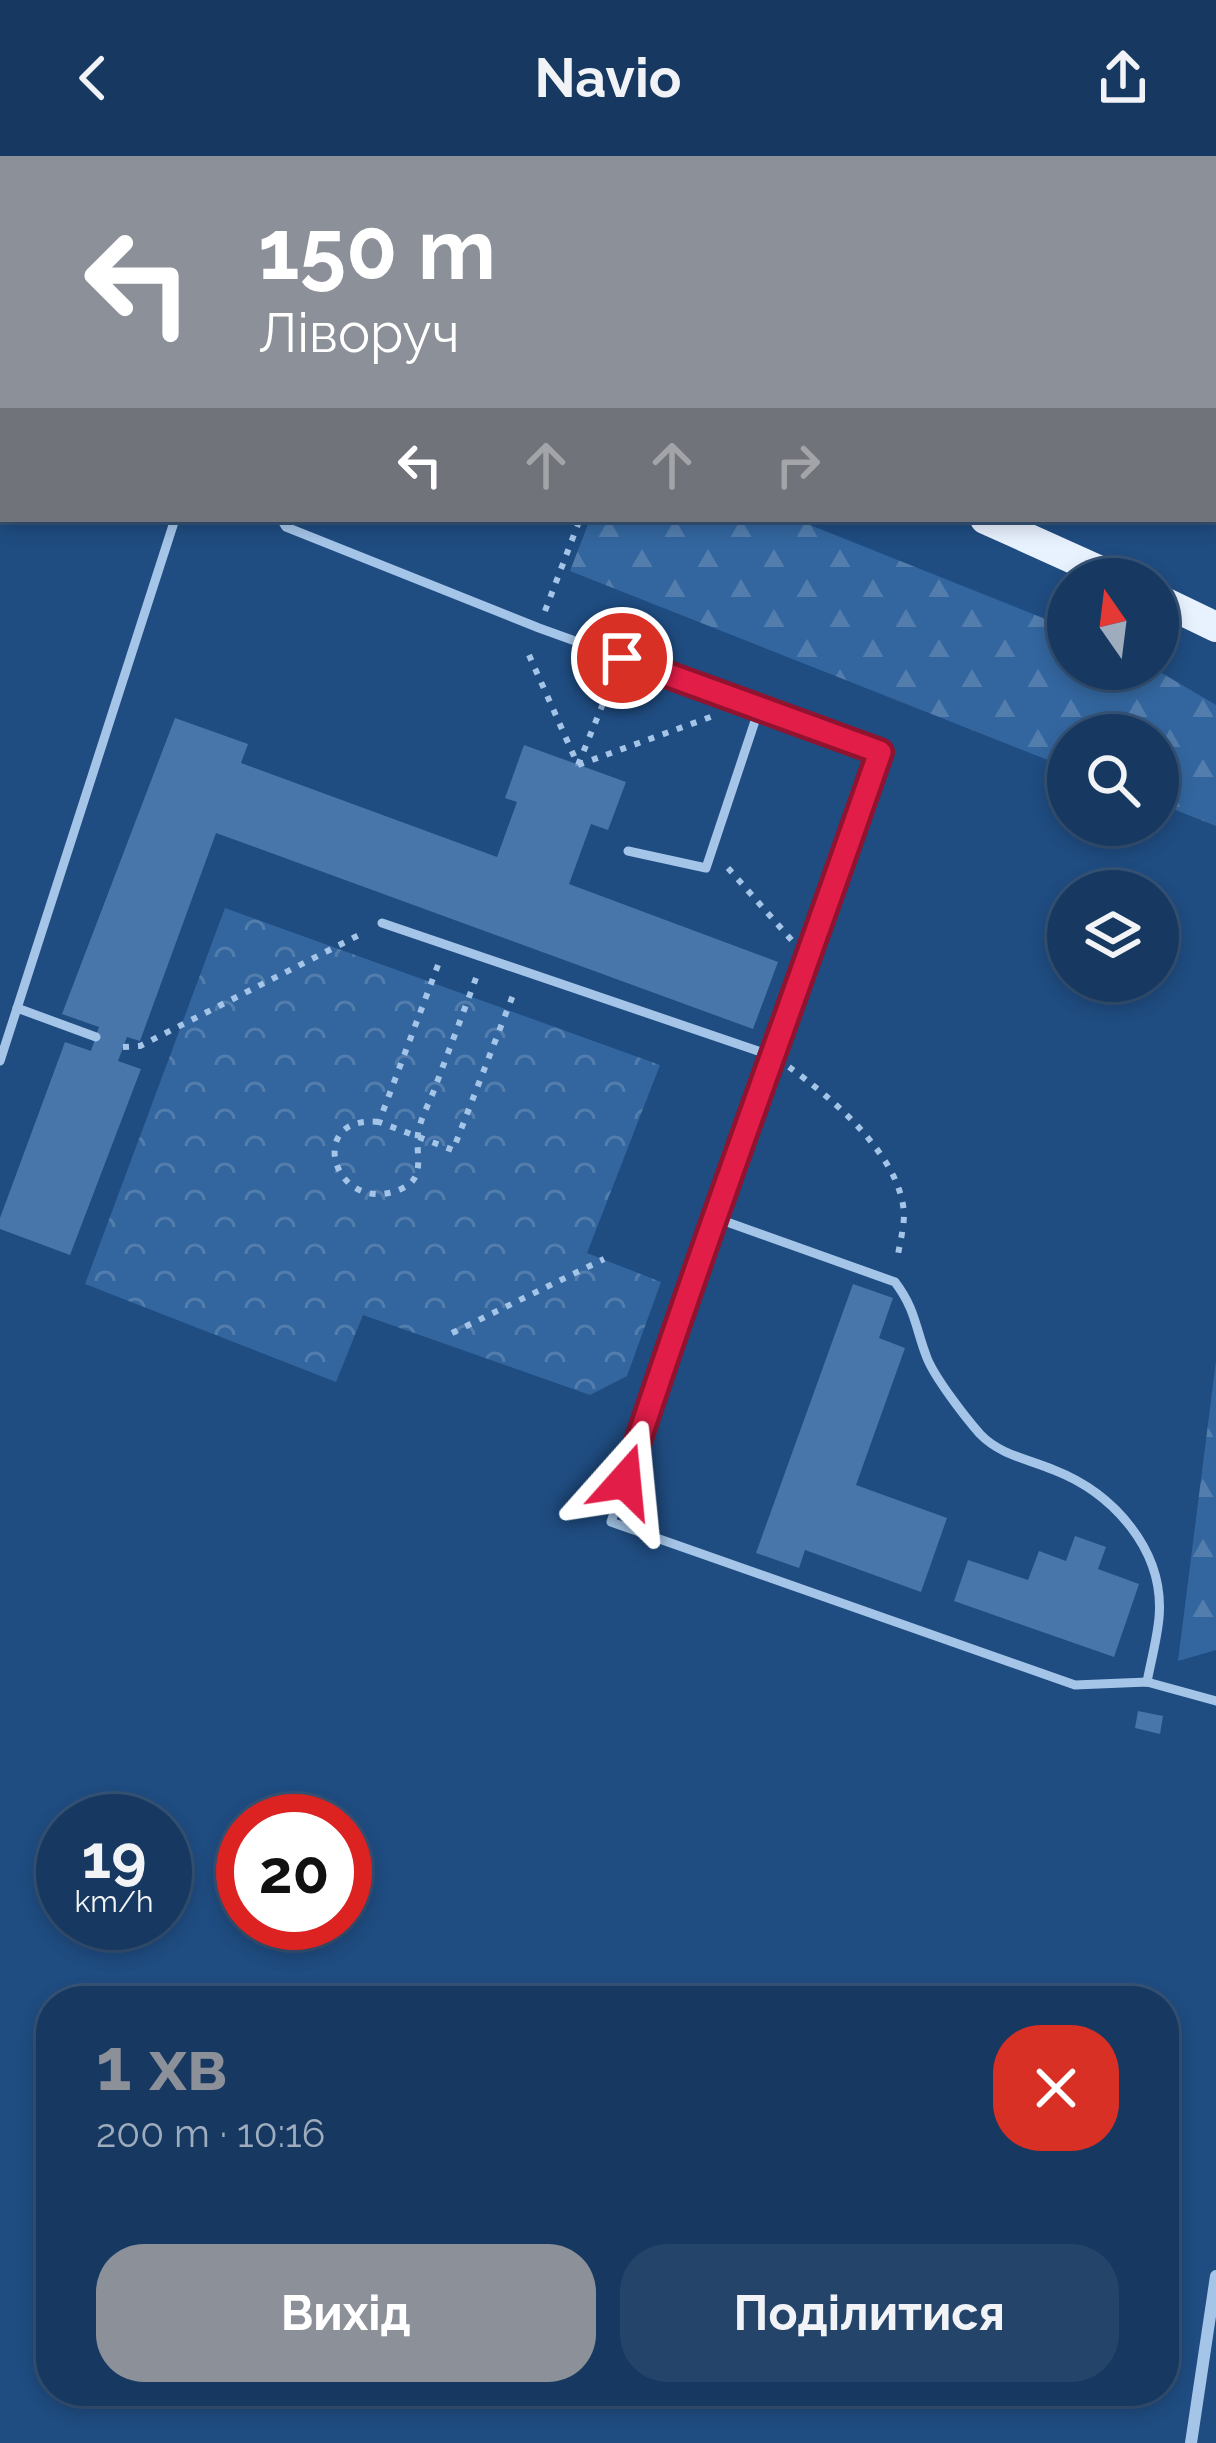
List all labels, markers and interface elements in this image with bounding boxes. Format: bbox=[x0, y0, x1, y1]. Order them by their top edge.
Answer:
icon: back bbox=[60, 45, 126, 111]
icon: share bbox=[1090, 45, 1156, 111]
text: Navio bbox=[534, 46, 682, 110]
text: 150 m bbox=[258, 200, 496, 299]
icon: left bbox=[60, 204, 216, 360]
text: Ліворуч bbox=[258, 301, 460, 365]
icon: left bbox=[387, 432, 453, 498]
icon: ahead bbox=[513, 432, 579, 498]
icon: ahead bbox=[639, 432, 705, 498]
icon: right bbox=[765, 432, 831, 498]
north arrow bbox=[1047, 558, 1179, 690]
map controls bbox=[1047, 558, 1179, 1002]
pin bbox=[571, 607, 673, 709]
icon: arrive bbox=[589, 625, 655, 691]
button: search bbox=[1047, 714, 1179, 846]
button: layers bbox=[1047, 870, 1179, 1002]
position arrow bbox=[562, 1418, 688, 1544]
speed limit sign: 20 bbox=[216, 1794, 372, 1950]
text: 19 bbox=[82, 1822, 146, 1892]
text: km/h bbox=[74, 1884, 154, 1919]
text: 1 хв bbox=[96, 2022, 228, 2107]
button: close bbox=[993, 2025, 1119, 2151]
text: 200 m · 10:16 bbox=[96, 2110, 325, 2156]
button: Вихід bbox=[96, 2244, 596, 2382]
button: Поділитися bbox=[620, 2244, 1119, 2382]

